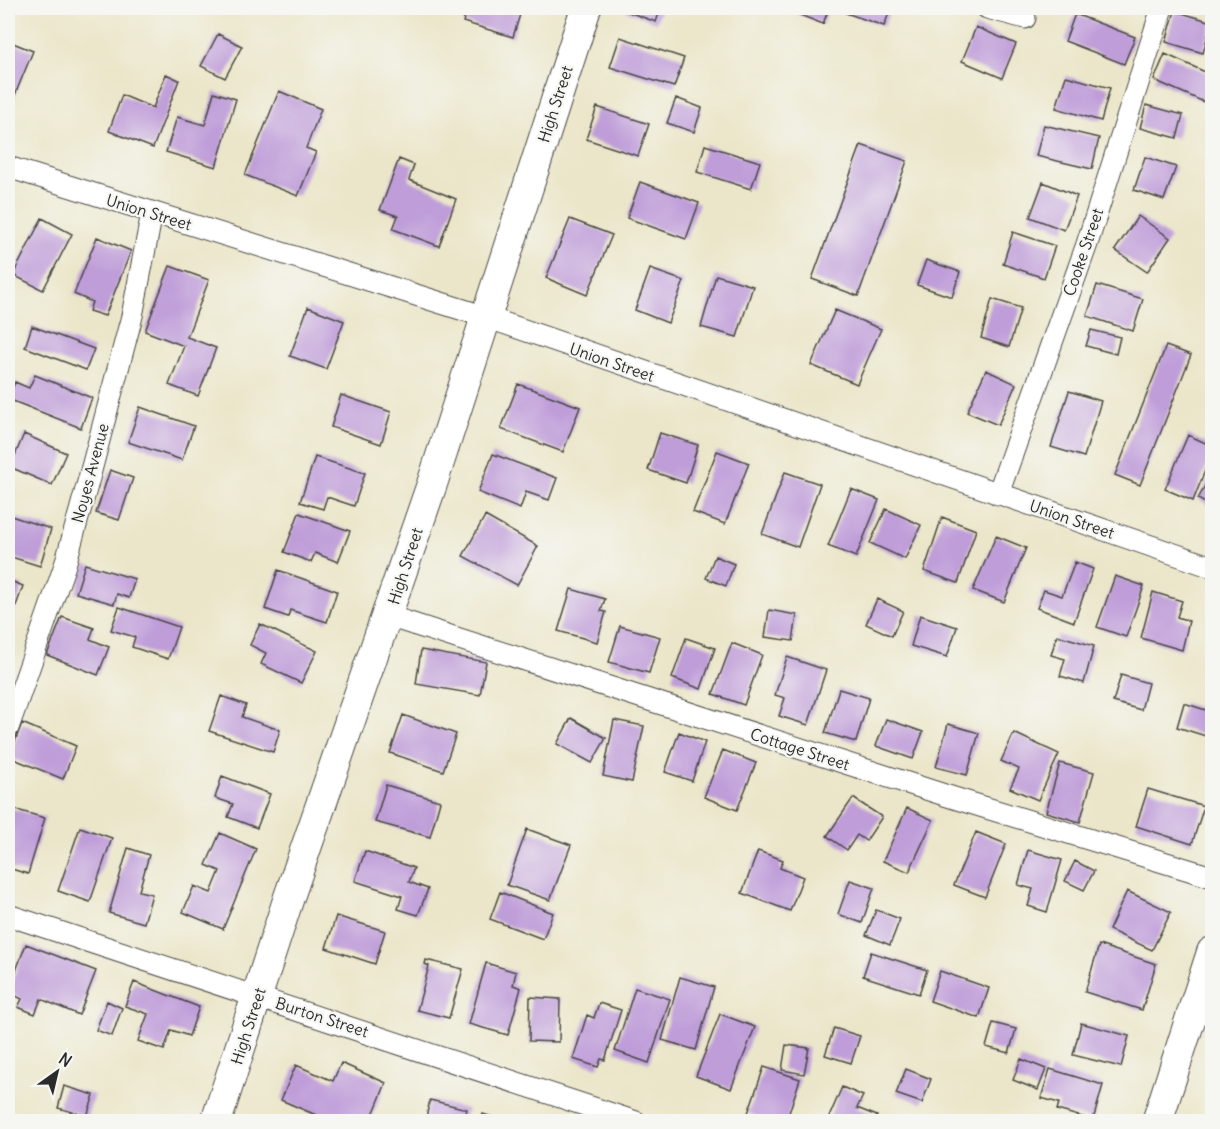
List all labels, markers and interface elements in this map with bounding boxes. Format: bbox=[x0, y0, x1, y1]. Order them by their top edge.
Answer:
street label: High Street bbox=[533, 62, 577, 145]
street label: Union Street bbox=[104, 190, 195, 235]
street label: Cooke Street bbox=[1059, 205, 1108, 299]
street label: Union Street bbox=[567, 338, 658, 386]
street label: Noyes Avenue bbox=[67, 421, 113, 525]
street label: Union Street bbox=[1027, 495, 1118, 543]
street label: High Street bbox=[383, 524, 427, 607]
street label: Cottage Street bbox=[748, 724, 853, 775]
street label: High Street bbox=[226, 984, 270, 1067]
street label: Burton Street bbox=[273, 993, 372, 1042]
north arrow bbox=[27, 1042, 87, 1102]
text: N bbox=[55, 1048, 76, 1071]

